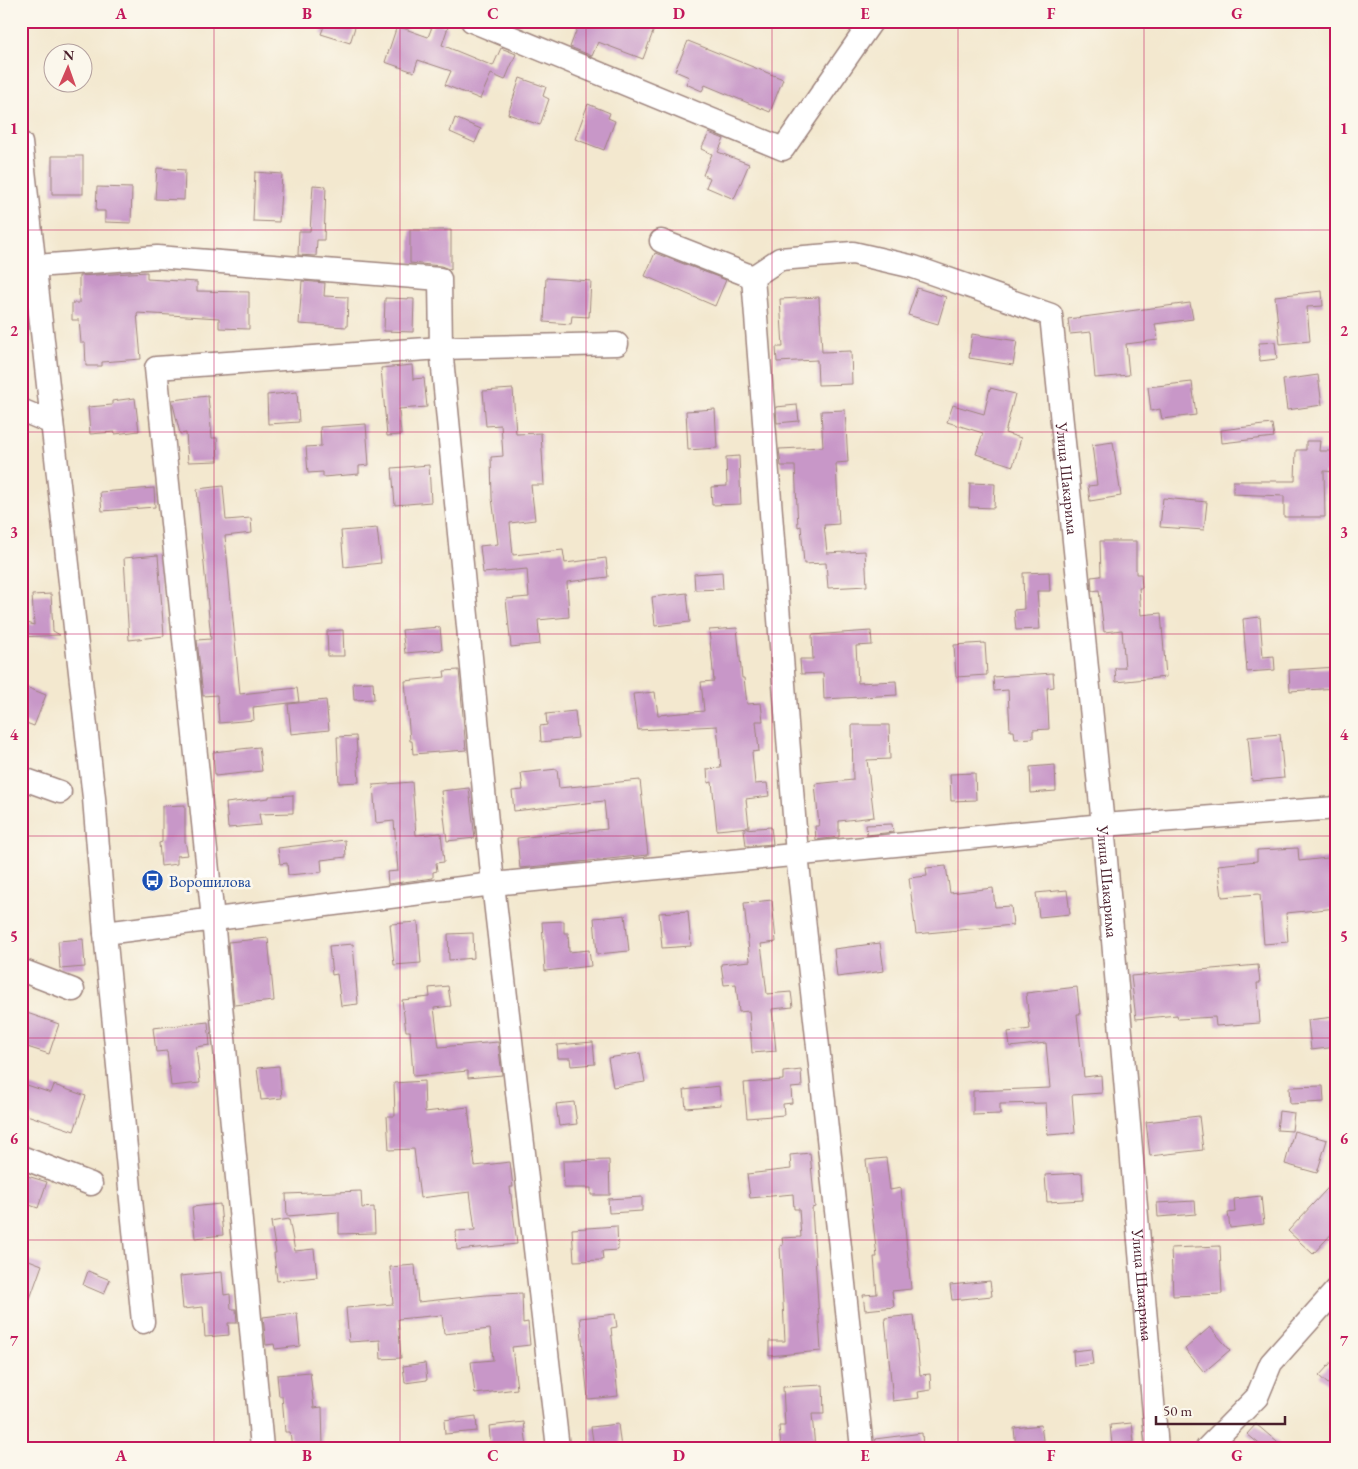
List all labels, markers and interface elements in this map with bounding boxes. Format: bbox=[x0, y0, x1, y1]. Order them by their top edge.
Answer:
text: A bbox=[114, 3, 127, 24]
text: B bbox=[302, 3, 312, 24]
text: C bbox=[487, 3, 499, 24]
text: D bbox=[673, 3, 685, 24]
text: E bbox=[860, 3, 870, 24]
text: F bbox=[1047, 3, 1056, 24]
text: G bbox=[1231, 3, 1243, 24]
north arrow bbox=[42, 42, 92, 92]
text: N bbox=[62, 46, 75, 64]
text: 1 bbox=[10, 118, 18, 139]
text: 1 bbox=[1340, 118, 1348, 139]
text: 2 bbox=[10, 320, 19, 341]
text: 2 bbox=[1340, 320, 1349, 341]
street label: Улица Шакарима bbox=[1051, 421, 1083, 536]
text: 3 bbox=[10, 522, 18, 543]
text: 3 bbox=[1340, 522, 1348, 543]
text: 4 bbox=[10, 724, 19, 745]
text: 4 bbox=[1340, 724, 1349, 745]
street label: Улица Шакарима bbox=[1092, 824, 1123, 939]
bus stop icon: Ворошилова bbox=[141, 869, 165, 893]
place label: Ворошилова bbox=[169, 871, 251, 892]
text: 5 bbox=[10, 926, 18, 947]
text: 5 bbox=[1340, 926, 1348, 947]
text: 6 bbox=[10, 1128, 19, 1149]
text: 6 bbox=[1340, 1128, 1349, 1149]
street label: Улица Шакарима bbox=[1127, 1227, 1158, 1343]
text: 7 bbox=[10, 1330, 19, 1351]
text: 7 bbox=[1340, 1330, 1349, 1351]
scale bar bbox=[1156, 1394, 1284, 1426]
text: 50 m bbox=[1163, 1401, 1192, 1420]
text: A bbox=[114, 1445, 127, 1466]
text: B bbox=[302, 1445, 312, 1466]
text: C bbox=[487, 1445, 499, 1466]
text: D bbox=[673, 1445, 685, 1466]
text: E bbox=[860, 1445, 870, 1466]
text: F bbox=[1047, 1445, 1056, 1466]
text: G bbox=[1231, 1445, 1243, 1466]

